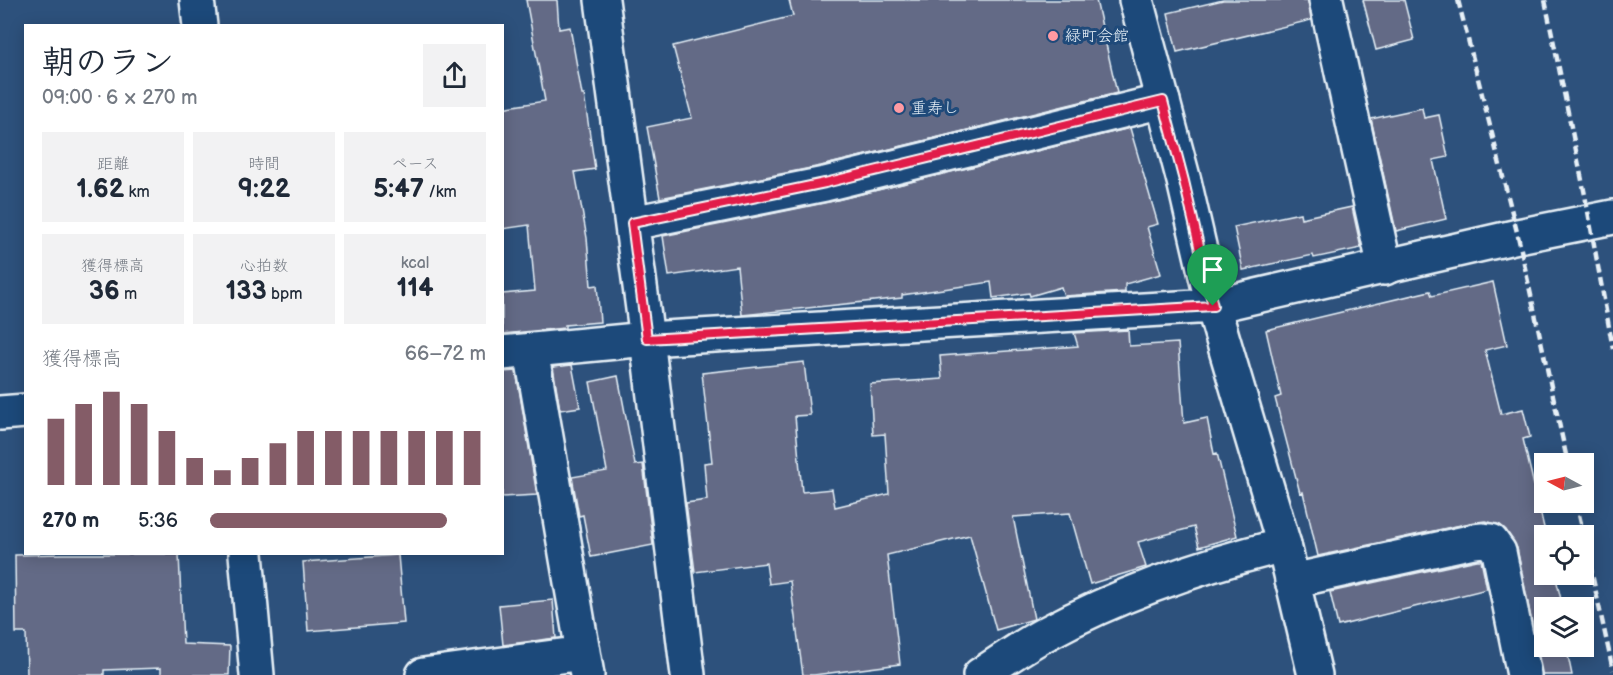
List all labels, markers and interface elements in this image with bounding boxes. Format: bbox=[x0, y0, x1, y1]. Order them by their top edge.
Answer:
place label: 緑町会館 bbox=[1065, 27, 1129, 46]
marker: 緑町会館 bbox=[1046, 29, 1060, 43]
text: 朝のラン bbox=[42, 43, 174, 83]
button: share bbox=[423, 44, 486, 107]
text: 09:00 · 6 × 270 m bbox=[42, 86, 198, 110]
place label: 重寿し bbox=[911, 99, 959, 118]
marker: 重寿し bbox=[892, 101, 906, 115]
text: 距離 bbox=[97, 155, 129, 174]
text: 時間 bbox=[248, 155, 280, 174]
text: ペース bbox=[391, 155, 439, 174]
text: 1.62 bbox=[76, 174, 124, 205]
text: 9:22 bbox=[238, 174, 290, 205]
text: 5:47 bbox=[373, 174, 424, 205]
text: km bbox=[124, 183, 150, 202]
text: /km bbox=[424, 183, 457, 202]
pin bbox=[1187, 244, 1238, 306]
icon: arrive bbox=[1196, 253, 1229, 286]
text: kcal bbox=[401, 254, 429, 273]
text: 獲得標高 bbox=[81, 257, 145, 276]
text: 心拍数 bbox=[240, 257, 288, 276]
text: 114 bbox=[396, 273, 434, 304]
text: 36 bbox=[89, 276, 120, 307]
text: 133 bbox=[225, 276, 267, 307]
text: m bbox=[120, 285, 137, 304]
text: bpm bbox=[267, 285, 303, 304]
text: 66–72 m bbox=[405, 342, 486, 366]
text: 獲得標高 bbox=[42, 347, 122, 371]
north arrow bbox=[1534, 453, 1594, 513]
map controls bbox=[1534, 453, 1594, 657]
text: 270 m bbox=[42, 509, 99, 533]
text: 5:36 bbox=[138, 509, 178, 533]
button: locate bbox=[1534, 525, 1594, 585]
button: layers bbox=[1534, 597, 1594, 657]

